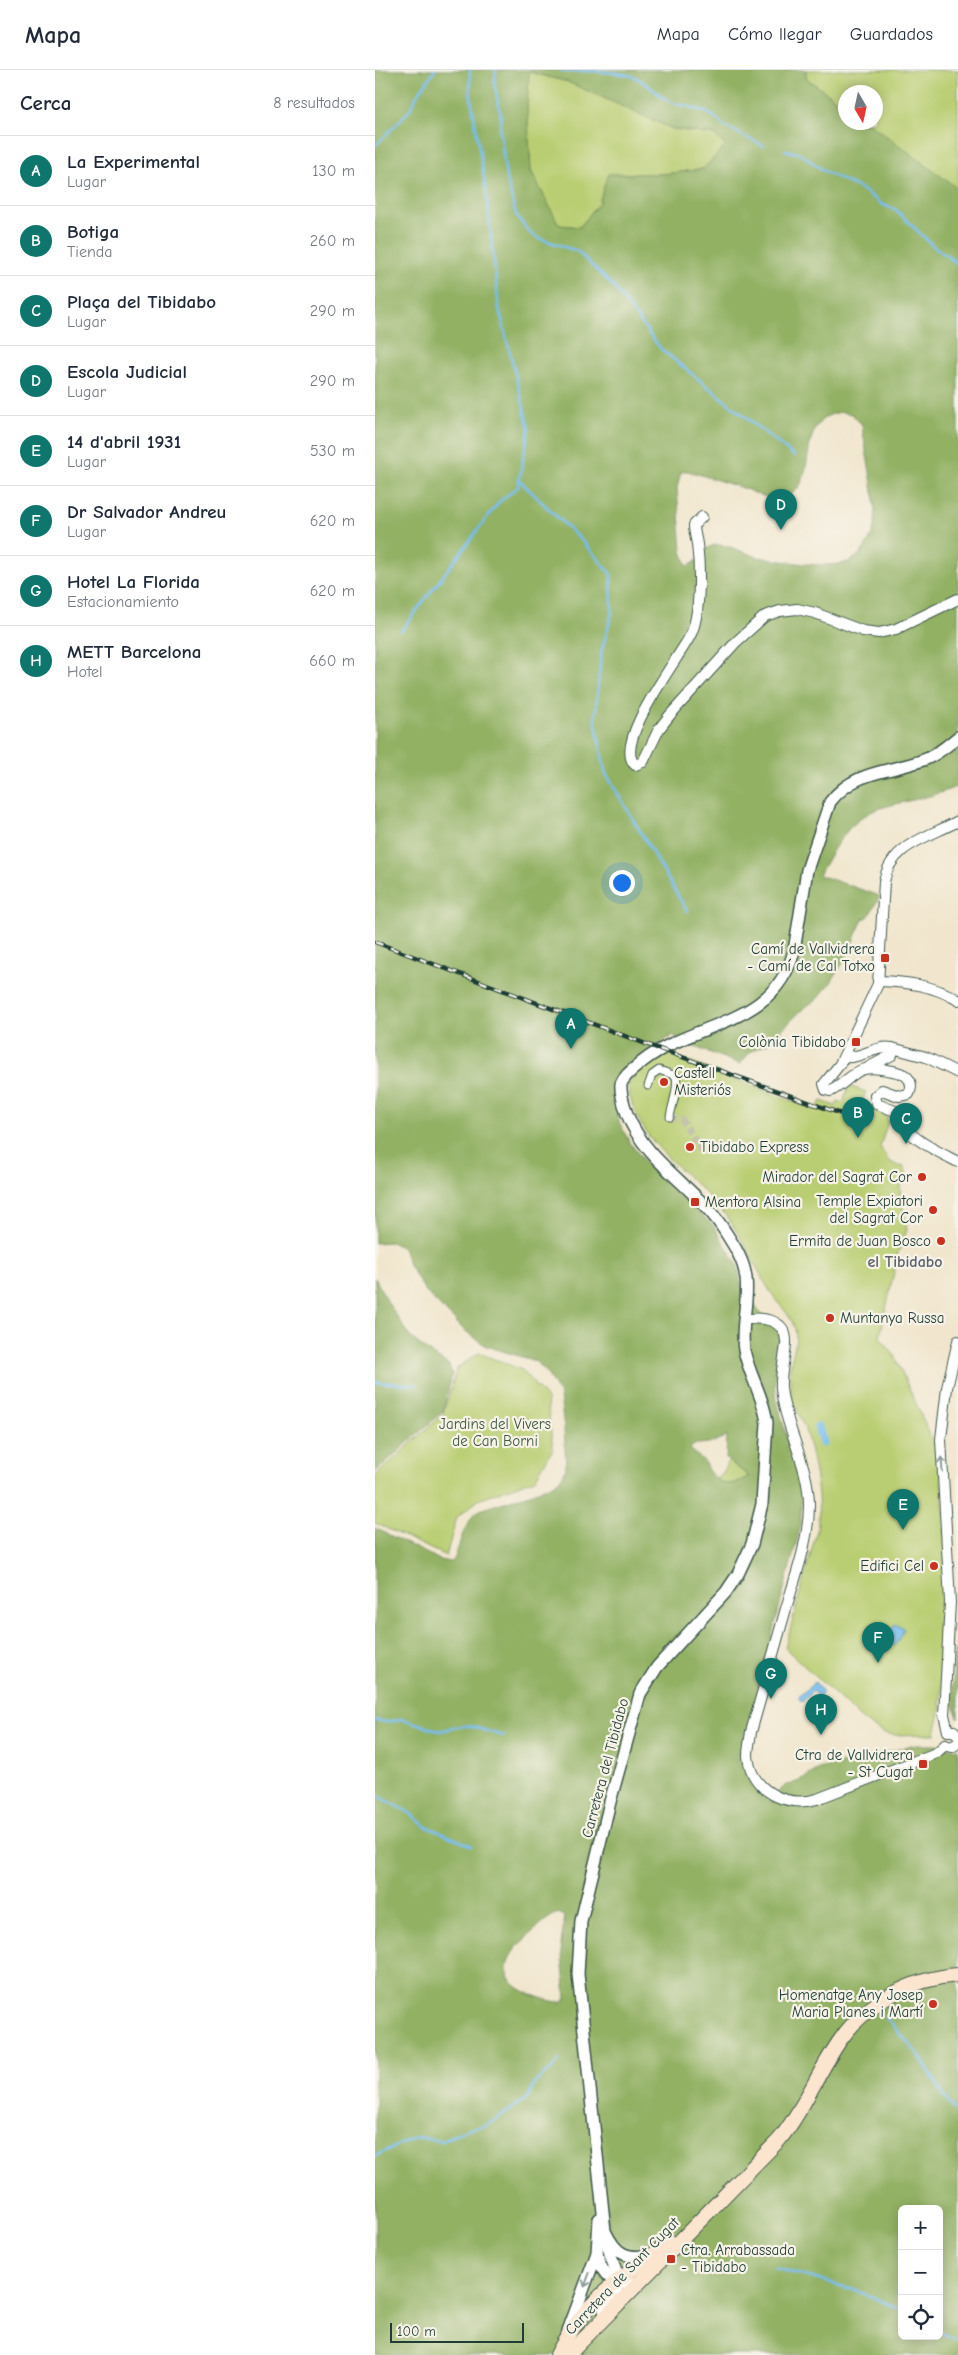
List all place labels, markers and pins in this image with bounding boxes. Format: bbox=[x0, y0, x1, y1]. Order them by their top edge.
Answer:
pin: D bbox=[765, 489, 797, 530]
place label: Camí de Vallvidrera - Camí de Cal Totxo bbox=[747, 940, 875, 975]
marker: Camí de Vallvidrera - Camí de Cal Totxo bbox=[879, 952, 891, 964]
pin: A bbox=[555, 1008, 587, 1049]
place label: Colònia Tibidabo bbox=[739, 1033, 846, 1051]
marker: Colònia Tibidabo bbox=[850, 1036, 862, 1048]
place label: Castell Misteriós bbox=[674, 1064, 731, 1099]
marker: Castell Misteriós bbox=[658, 1076, 670, 1088]
pin: B bbox=[842, 1097, 874, 1138]
pin: C bbox=[890, 1103, 922, 1144]
place label: Tibidabo Express bbox=[700, 1138, 809, 1156]
marker: Tibidabo Express bbox=[684, 1141, 696, 1153]
place label: Mirador del Sagrat Cor bbox=[762, 1168, 912, 1186]
marker: Mirador del Sagrat Cor bbox=[916, 1171, 928, 1183]
place label: Temple Expiatori del Sagrat Cor bbox=[816, 1192, 923, 1227]
place label: Mentora Alsina bbox=[705, 1193, 801, 1211]
marker: Mentora Alsina bbox=[689, 1196, 701, 1208]
marker: Temple Expiatori del Sagrat Cor bbox=[927, 1204, 939, 1216]
place label: Ermita de Juan Bosco bbox=[789, 1232, 931, 1250]
marker: Ermita de Juan Bosco bbox=[935, 1235, 947, 1247]
place label: Muntanya Russa bbox=[840, 1309, 944, 1327]
marker: Muntanya Russa bbox=[824, 1312, 836, 1324]
pin: E bbox=[887, 1489, 919, 1530]
place label: Edifici Cel bbox=[860, 1557, 924, 1575]
marker: Edifici Cel bbox=[928, 1560, 940, 1572]
pin: F bbox=[862, 1622, 894, 1663]
pin: G bbox=[755, 1658, 787, 1699]
pin: H bbox=[805, 1694, 837, 1735]
place label: Ctra de Vallvidrera - St Cugat bbox=[795, 1746, 914, 1781]
marker: Ctra de Vallvidrera - St Cugat bbox=[917, 1758, 929, 1770]
place label: Homenatge Any Josep Maria Planes i Martí bbox=[779, 1986, 924, 2021]
marker: Homenatge Any Josep Maria Planes i Martí bbox=[927, 1998, 939, 2010]
place label: Ctra. Arrabassada - Tibidabo bbox=[681, 2241, 795, 2276]
marker: Ctra. Arrabassada - Tibidabo bbox=[665, 2253, 677, 2265]

